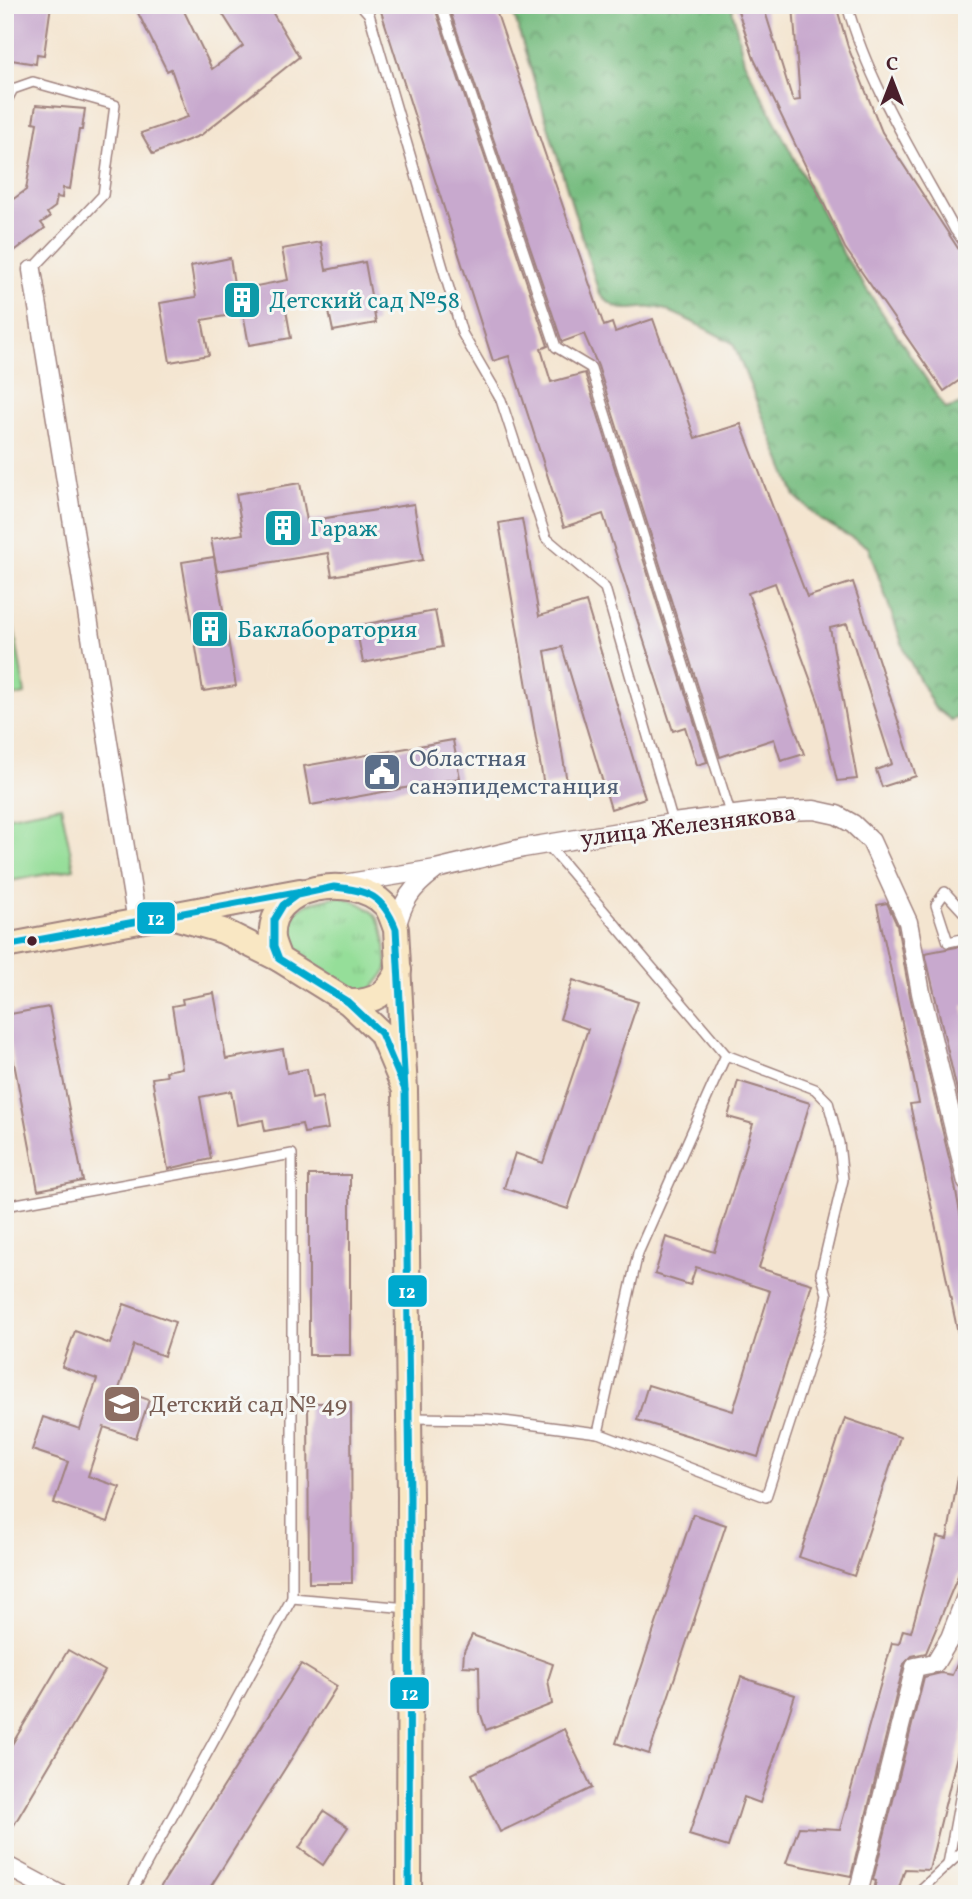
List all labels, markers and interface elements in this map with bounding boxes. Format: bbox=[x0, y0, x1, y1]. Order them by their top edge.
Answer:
north arrow bbox=[856, 46, 926, 116]
text: С bbox=[886, 52, 898, 78]
building icon: Детский сад №58 bbox=[221, 279, 263, 321]
place label: Детский сад №58 bbox=[269, 285, 460, 319]
building icon: Гараж bbox=[262, 507, 304, 549]
place label: Гараж bbox=[310, 513, 378, 547]
building icon: Баклаборатория bbox=[189, 608, 231, 650]
place label: Баклаборатория bbox=[237, 614, 417, 648]
place label: Областная санэпидемстанция bbox=[409, 743, 619, 805]
public building icon: Областная санэпидемстанция bbox=[361, 751, 403, 793]
street label: улица Железнякова bbox=[579, 797, 798, 857]
line badge: 12 bbox=[136, 901, 176, 935]
text: 12 bbox=[147, 907, 165, 933]
unlabelled marker bbox=[25, 934, 39, 948]
line badge: 12 bbox=[387, 1274, 428, 1308]
text: 12 bbox=[398, 1280, 416, 1306]
school or university icon: Детский сад № 49 bbox=[101, 1383, 143, 1425]
place label: Детский сад № 49 bbox=[149, 1389, 347, 1423]
line badge: 12 bbox=[389, 1676, 430, 1710]
text: 12 bbox=[401, 1682, 419, 1708]

